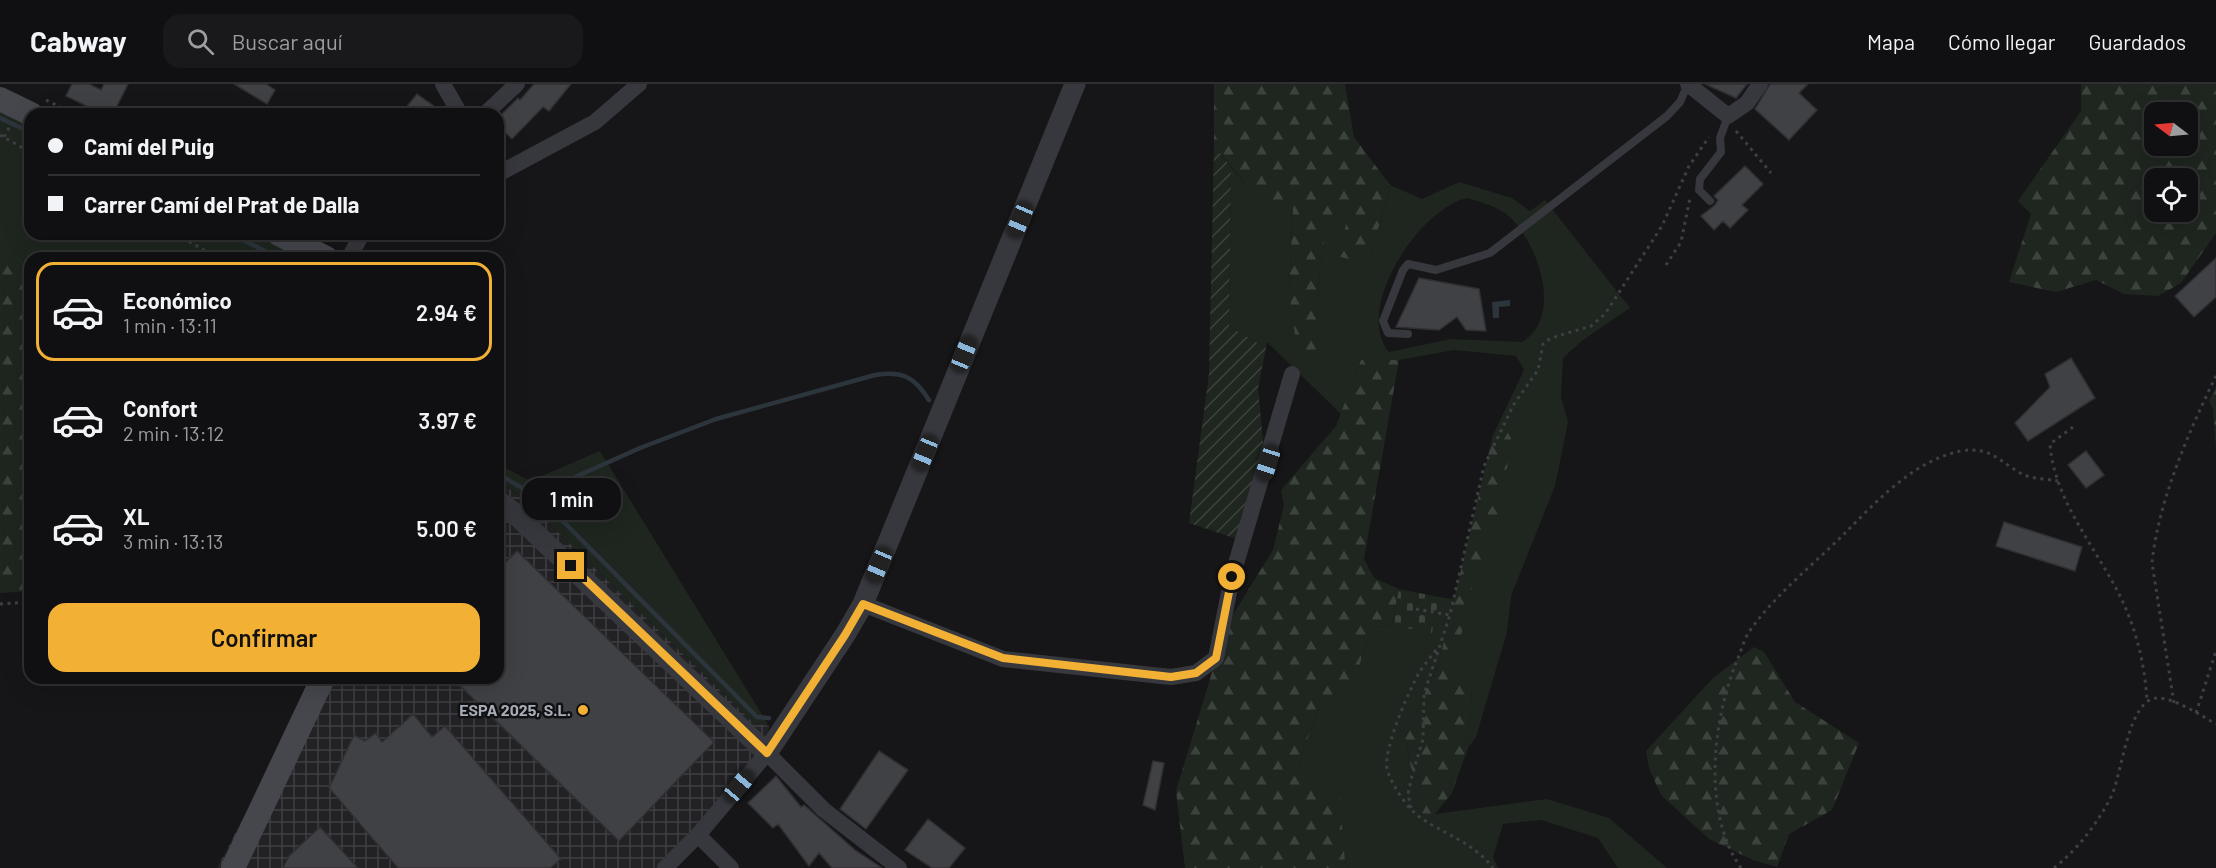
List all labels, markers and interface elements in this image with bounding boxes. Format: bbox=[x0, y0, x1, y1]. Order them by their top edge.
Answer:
search box bbox=[163, 14, 583, 68]
text: Cabway bbox=[30, 24, 127, 58]
icon: search bbox=[184, 25, 217, 58]
text: Buscar aquí bbox=[232, 28, 342, 54]
text: Mapa bbox=[1867, 29, 1915, 54]
text: Cómo llegar bbox=[1948, 29, 2055, 54]
text: Guardados bbox=[2088, 29, 2186, 54]
north arrow bbox=[2144, 102, 2198, 156]
map controls bbox=[2144, 102, 2198, 222]
text: Camí del Puig bbox=[84, 133, 214, 159]
button: locate bbox=[2144, 168, 2198, 222]
text: Carrer Camí del Prat de Dalla bbox=[84, 191, 359, 217]
car bbox=[1005, 200, 1035, 240]
icon: car bbox=[51, 285, 105, 339]
text: Económico bbox=[123, 287, 232, 313]
text: 2.94 € bbox=[416, 299, 477, 325]
text: 1 min · 13:11 bbox=[123, 313, 217, 337]
car bbox=[949, 334, 979, 374]
icon: car bbox=[51, 393, 105, 447]
text: Confort bbox=[123, 395, 198, 421]
text: 3.97 € bbox=[419, 407, 477, 433]
text: 2 min · 13:12 bbox=[123, 421, 224, 445]
car bbox=[910, 433, 940, 473]
car bbox=[1254, 443, 1282, 483]
callout: 1 min bbox=[522, 479, 620, 521]
text: 1 min bbox=[550, 487, 593, 511]
icon: car bbox=[51, 501, 105, 555]
text: XL bbox=[123, 503, 149, 529]
text: 5.00 € bbox=[417, 515, 477, 541]
text: 3 min · 13:13 bbox=[123, 529, 223, 553]
car bbox=[864, 545, 894, 585]
route end bbox=[557, 552, 584, 579]
route start bbox=[1218, 563, 1245, 590]
button: Confirmar bbox=[48, 603, 480, 672]
place label: ESPA 2025, S.L. bbox=[459, 700, 571, 719]
marker: ESPA 2025, S.L. bbox=[576, 703, 590, 717]
car bbox=[721, 766, 757, 806]

